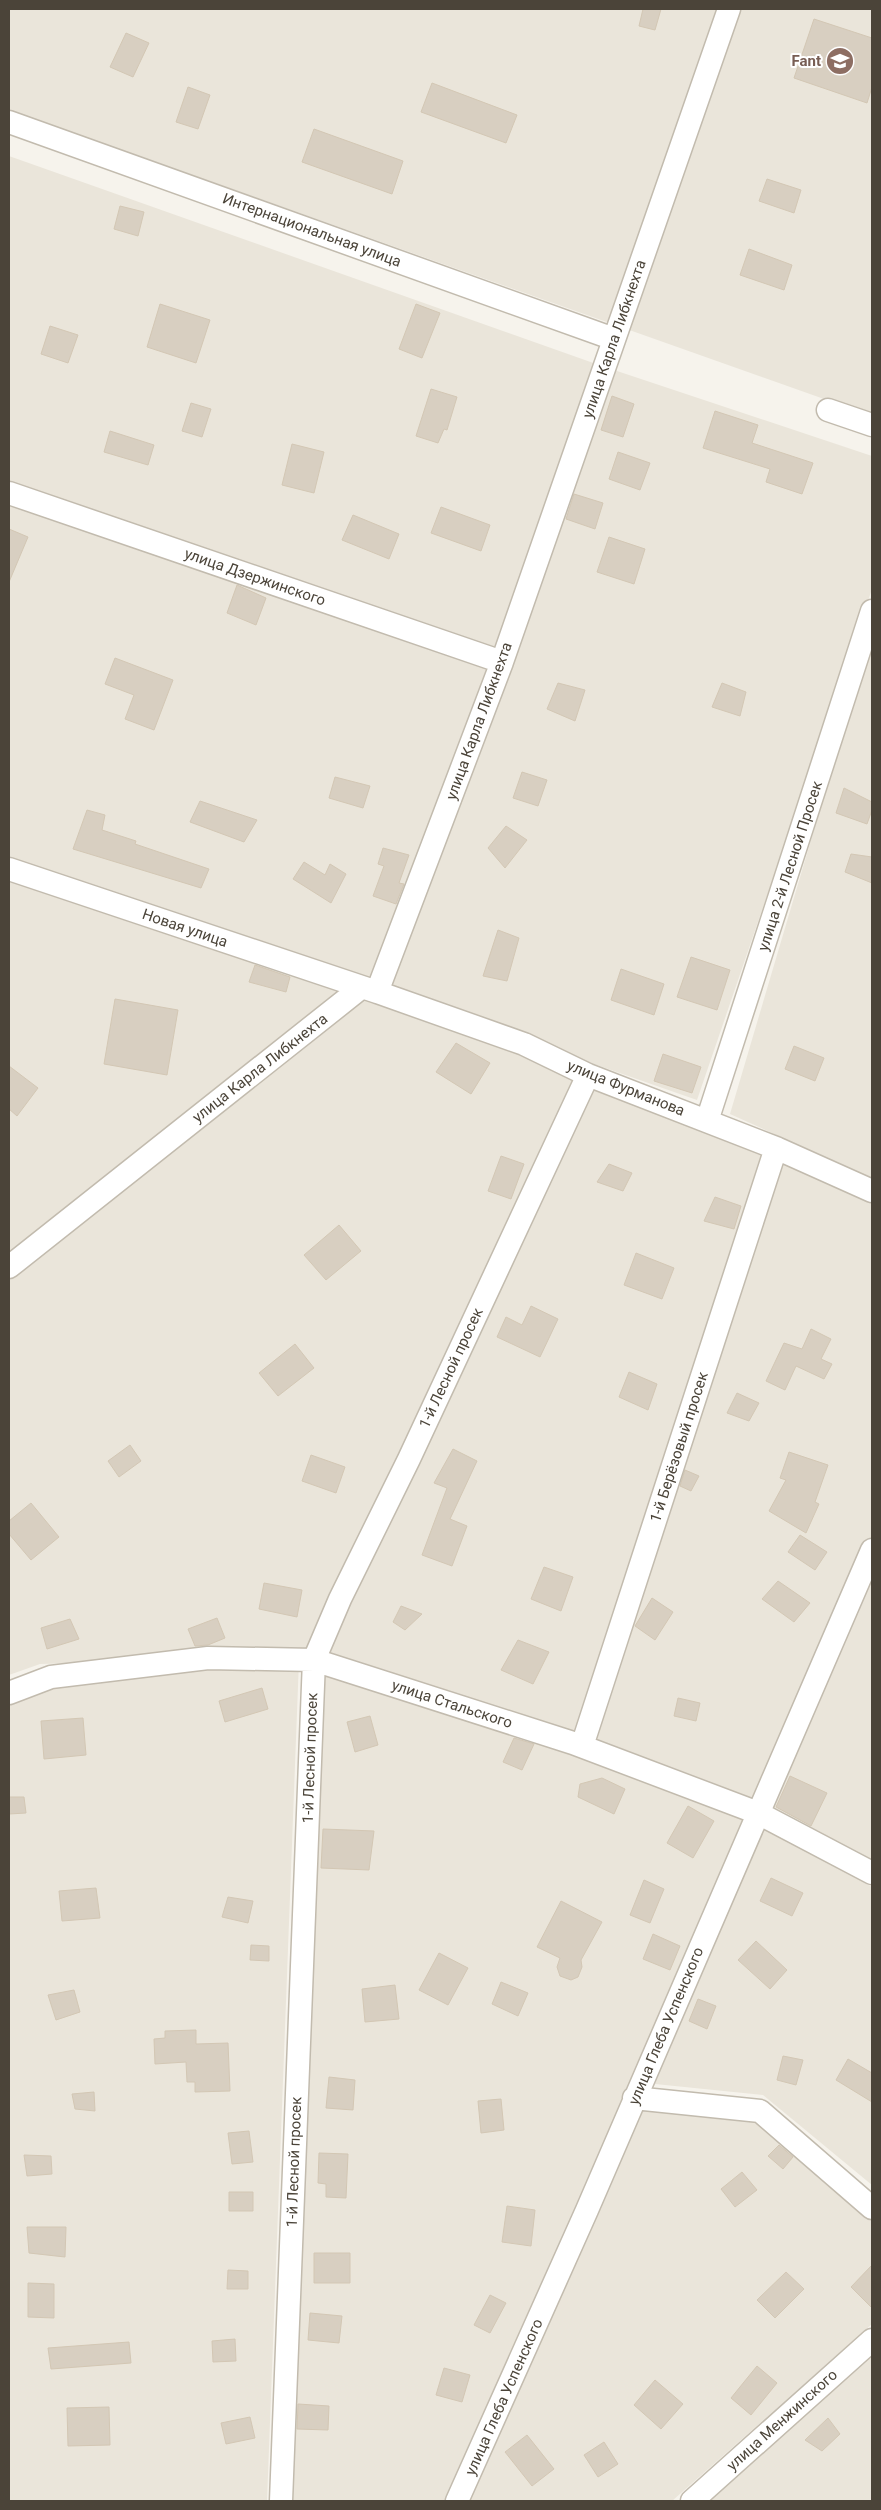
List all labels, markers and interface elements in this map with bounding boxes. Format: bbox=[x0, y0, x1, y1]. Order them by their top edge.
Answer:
school or university icon: Fant bbox=[825, 46, 855, 76]
place label: Fant bbox=[792, 52, 821, 70]
street label: Интернациональная улица bbox=[220, 189, 404, 271]
street label: улица Карла Либкнехта bbox=[578, 257, 650, 421]
street label: улица Дзержинского bbox=[182, 544, 328, 610]
street label: улица Карла Либкнехта bbox=[442, 640, 516, 802]
street label: улица 2-й Лесной Просек bbox=[754, 779, 826, 953]
street label: Новая улица bbox=[140, 905, 230, 951]
street label: улица Карла Либкнехта bbox=[189, 1010, 331, 1126]
street label: улица Фурманова bbox=[565, 1056, 687, 1120]
street label: 1-й Лесной просек bbox=[415, 1305, 487, 1431]
street label: 1-й Берёзовый просек bbox=[646, 1370, 712, 1524]
street label: улица Стальского bbox=[389, 1676, 515, 1732]
street label: 1-й Лесной просек bbox=[299, 1692, 321, 1824]
street label: улица Глеба Успенского bbox=[625, 1945, 707, 2107]
street label: 1-й Лесной просек bbox=[283, 2096, 305, 2228]
street label: улица Глеба Успенского bbox=[461, 2316, 547, 2478]
street label: улица Менжинского bbox=[723, 2366, 841, 2474]

